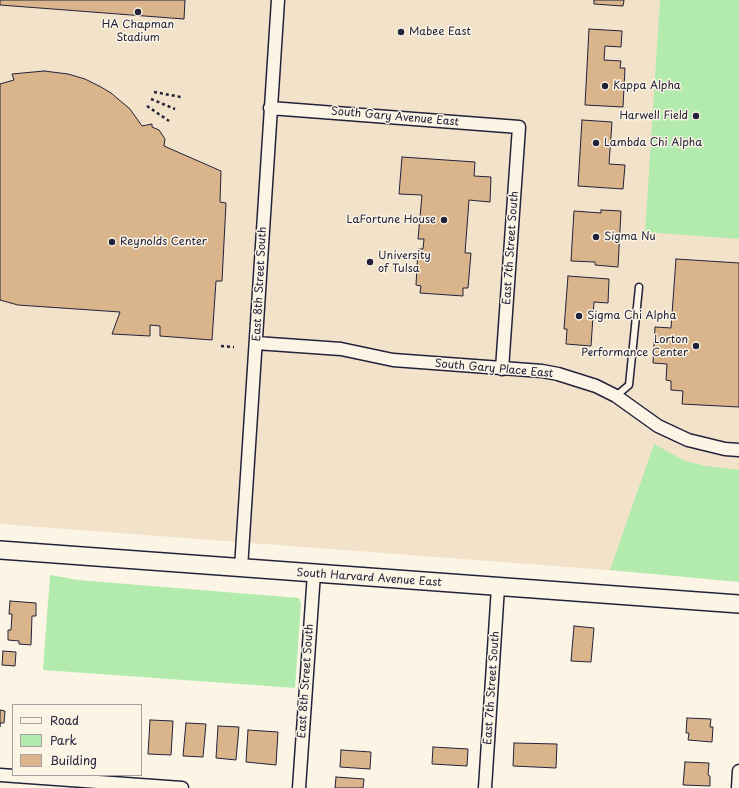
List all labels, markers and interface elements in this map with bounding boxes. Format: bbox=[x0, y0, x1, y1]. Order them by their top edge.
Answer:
marker: HA Chapman Stadium bbox=[133, 7, 143, 17]
place label: HA Chapman Stadium bbox=[102, 18, 174, 44]
place label: Mabee East bbox=[409, 25, 471, 39]
marker: Mabee East bbox=[396, 27, 406, 37]
place label: Kappa Alpha bbox=[613, 79, 681, 93]
marker: Kappa Alpha bbox=[600, 81, 610, 91]
street label: South Gary Avenue East bbox=[330, 105, 460, 129]
place label: Harwell Field bbox=[619, 109, 688, 123]
marker: Harwell Field bbox=[691, 111, 701, 121]
place label: Lambda Chi Alpha bbox=[604, 136, 702, 150]
marker: Lambda Chi Alpha bbox=[591, 138, 601, 148]
street label: East 7th Street South bbox=[500, 191, 522, 305]
place label: LaFortune House bbox=[346, 213, 436, 227]
marker: LaFortune House bbox=[439, 215, 449, 225]
street label: East 8th Street South bbox=[250, 226, 270, 342]
place label: Sigma Nu bbox=[604, 230, 656, 244]
marker: Sigma Nu bbox=[591, 232, 601, 242]
place label: Reynolds Center bbox=[120, 235, 207, 249]
marker: Reynolds Center bbox=[107, 237, 117, 247]
place label: University of Tulsa bbox=[378, 249, 431, 275]
marker: University of Tulsa bbox=[365, 257, 375, 267]
place label: Sigma Chi Alpha bbox=[587, 309, 676, 323]
marker: Sigma Chi Alpha bbox=[574, 311, 584, 321]
place label: Lorton Performance Center bbox=[581, 333, 688, 359]
marker: Lorton Performance Center bbox=[691, 341, 701, 351]
street label: South Gary Place East bbox=[434, 357, 554, 381]
street label: South Harvard Avenue East bbox=[296, 566, 442, 590]
street label: East 8th Street South bbox=[295, 623, 317, 739]
street label: East 7th Street South bbox=[481, 631, 503, 745]
legend bbox=[12, 704, 142, 776]
text: Road bbox=[50, 711, 79, 729]
text: Park bbox=[50, 731, 77, 749]
text: Building bbox=[50, 751, 97, 769]

